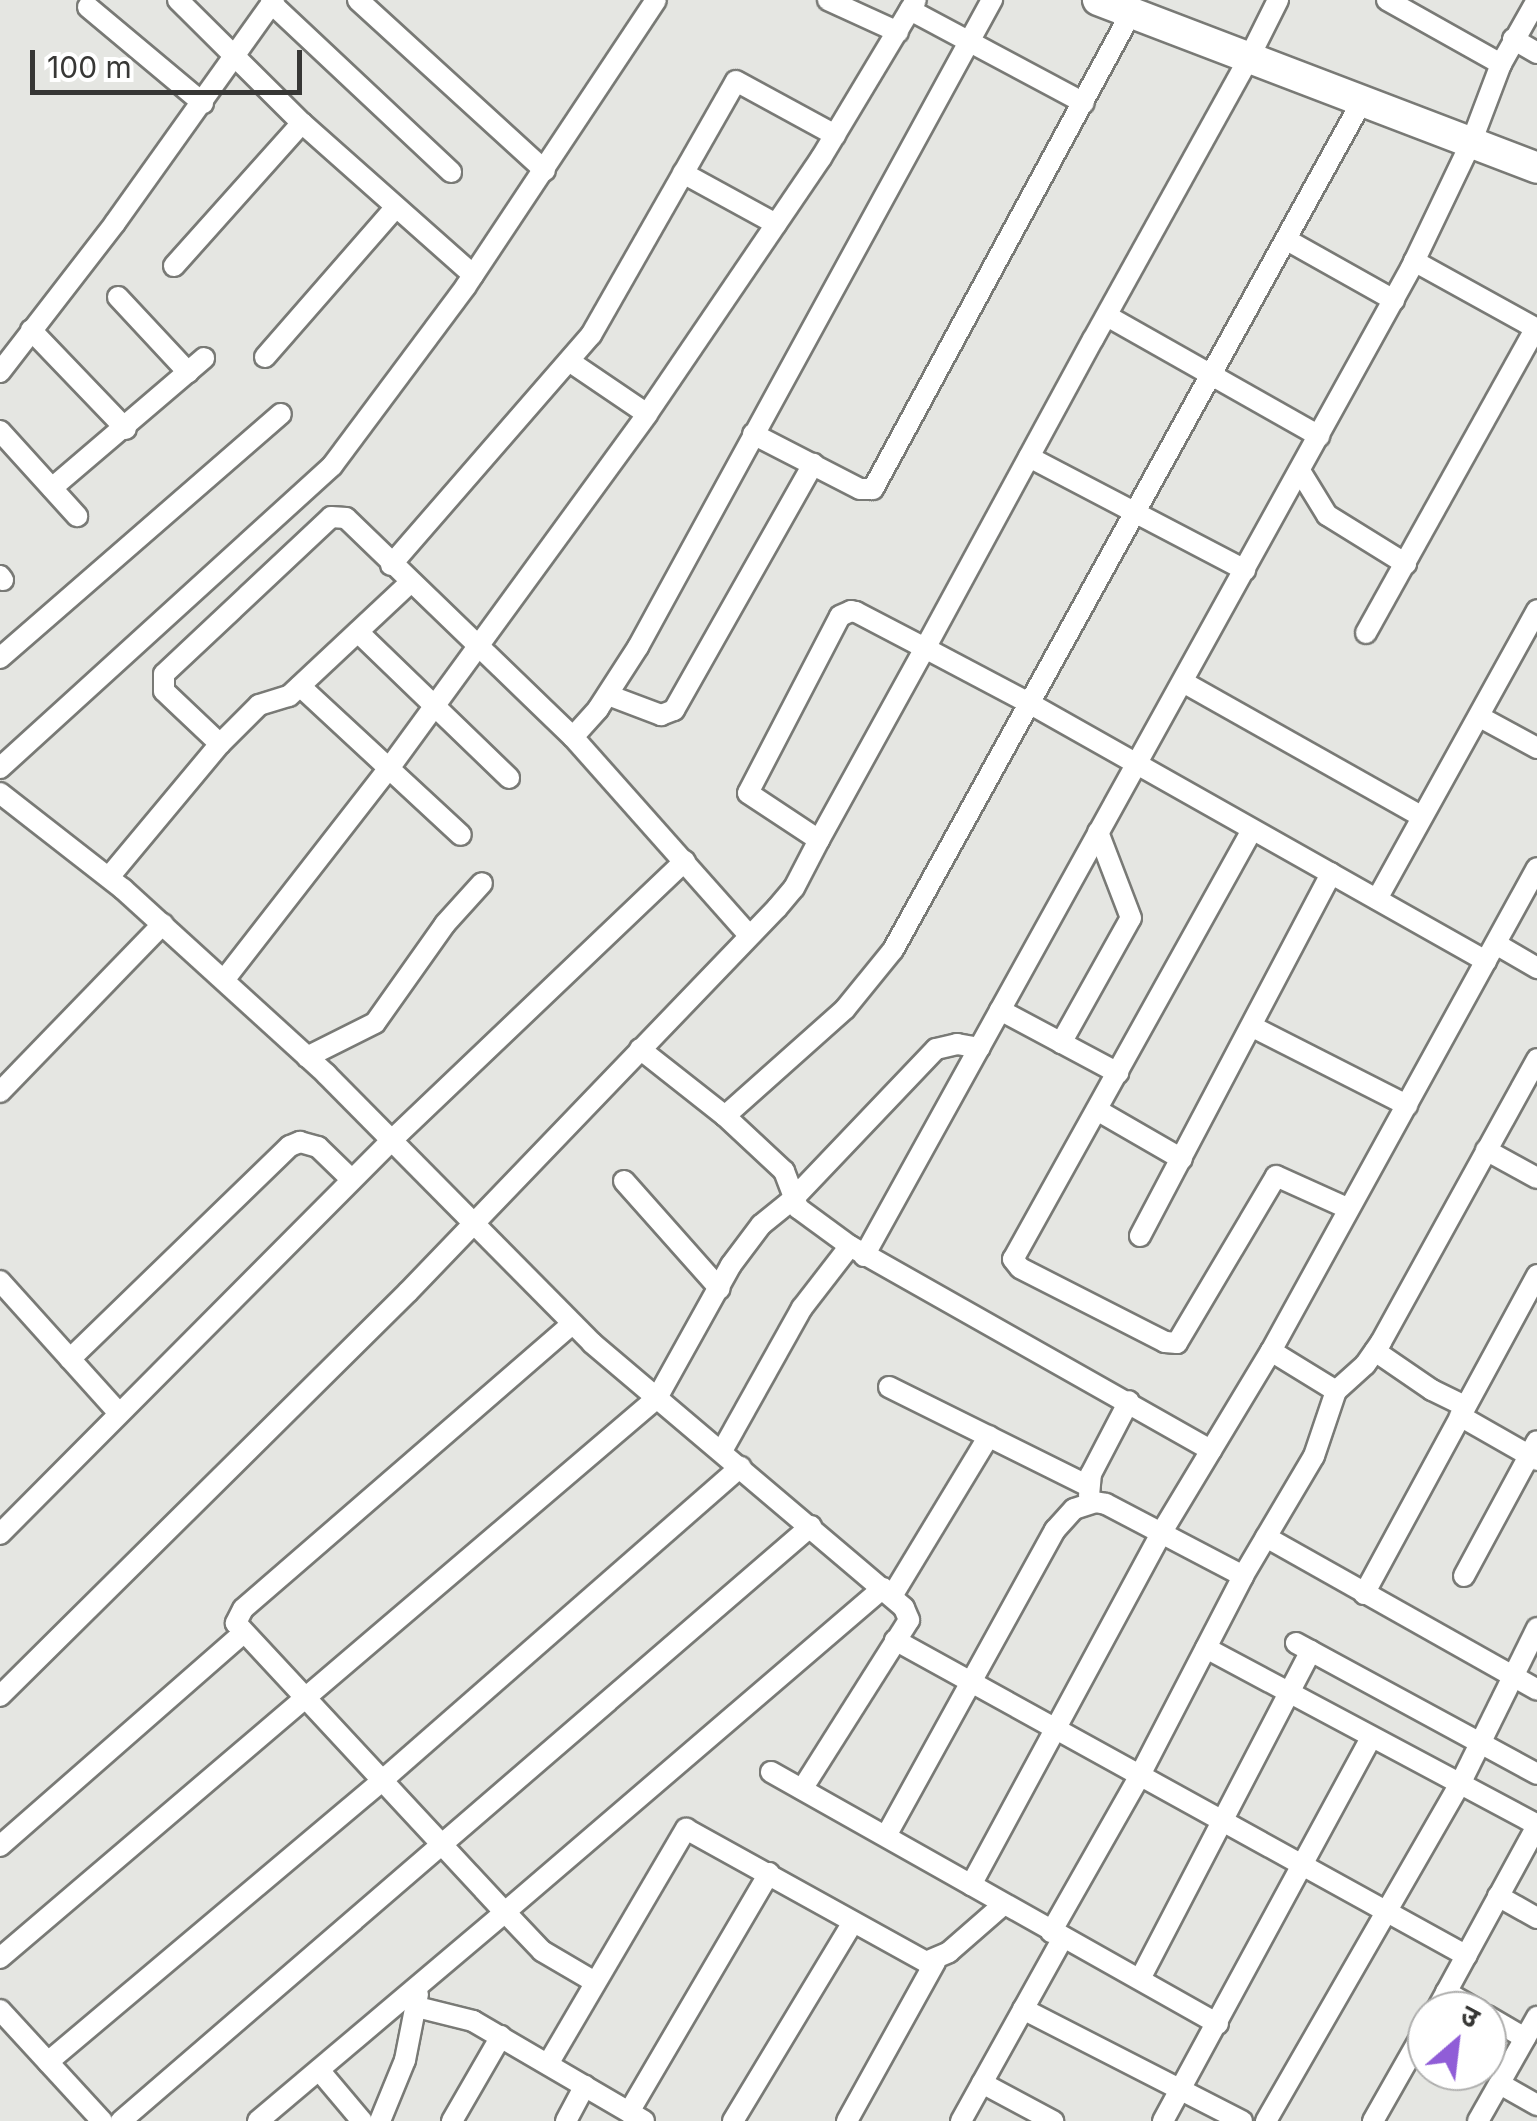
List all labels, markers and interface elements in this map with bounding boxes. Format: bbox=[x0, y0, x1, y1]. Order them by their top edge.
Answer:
scale bar bbox=[35, 30, 308, 92]
text: 100 m bbox=[47, 49, 132, 85]
north arrow bbox=[1407, 1991, 1507, 2091]
text: उ bbox=[1455, 1997, 1485, 2035]

